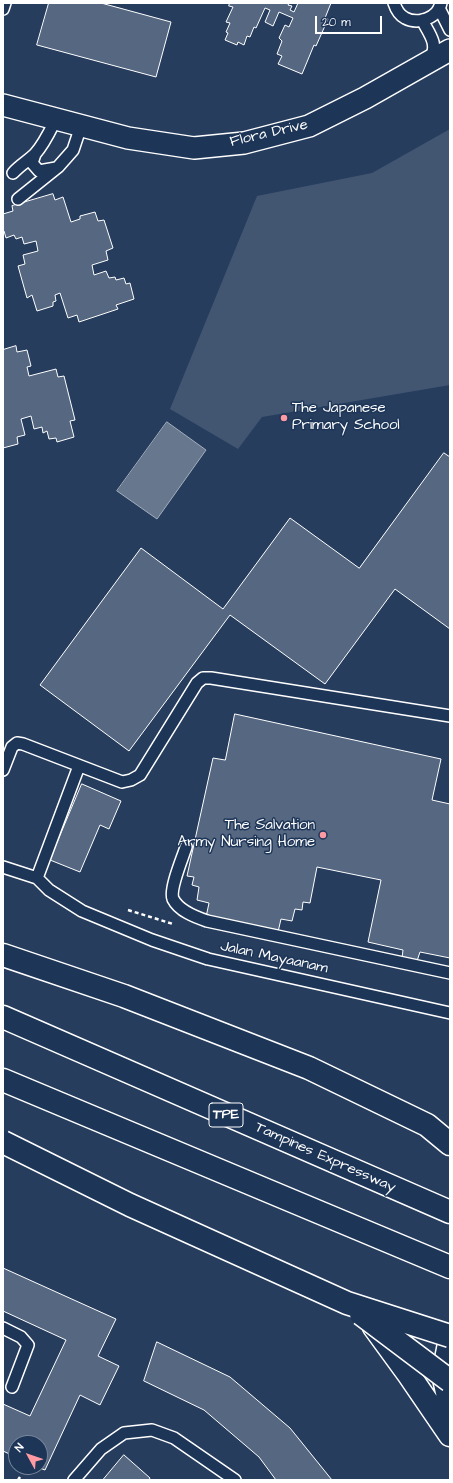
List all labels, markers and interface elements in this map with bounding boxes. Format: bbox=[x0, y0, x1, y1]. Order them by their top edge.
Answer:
scale bar bbox=[317, 8, 384, 34]
text: 20 m bbox=[322, 14, 351, 31]
street label: Flora Drive bbox=[228, 116, 310, 152]
place label: The Japanese Primary School bbox=[292, 400, 400, 435]
marker: The Japanese Primary School bbox=[279, 413, 289, 423]
place label: The Salvation Army Nursing Home bbox=[178, 817, 315, 852]
marker: The Salvation Army Nursing Home bbox=[318, 830, 328, 840]
street label: Jalan Mayaanam bbox=[219, 938, 329, 978]
road number: TPE bbox=[209, 1103, 243, 1127]
street label: Tampines Expressway bbox=[252, 1119, 398, 1197]
north arrow bbox=[8, 1435, 48, 1475]
text: N bbox=[11, 1440, 27, 1455]

